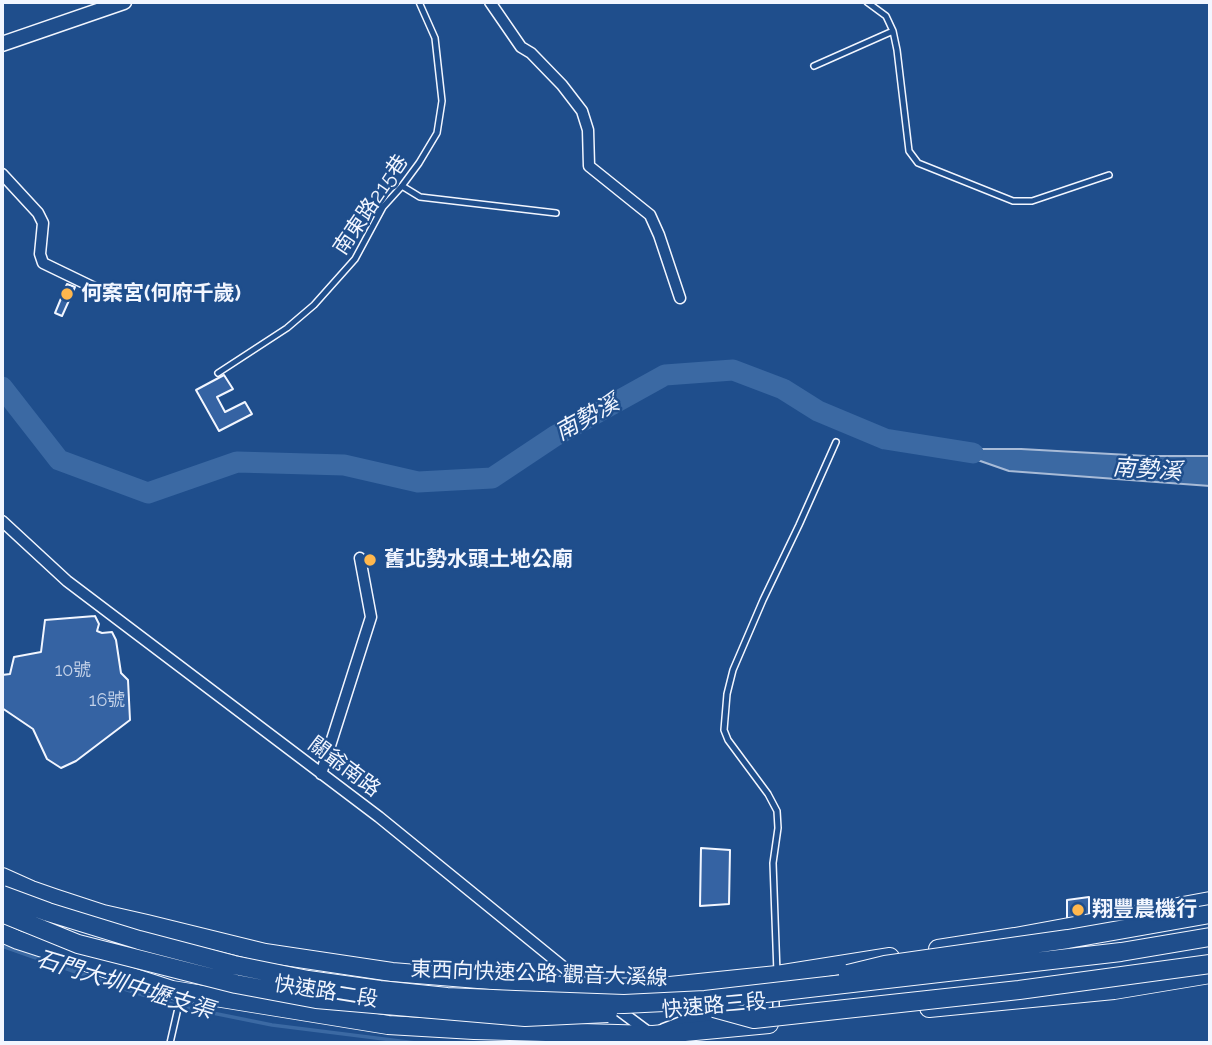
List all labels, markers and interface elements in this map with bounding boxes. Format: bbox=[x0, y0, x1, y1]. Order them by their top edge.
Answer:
street label: 南東路215巷 bbox=[328, 150, 414, 260]
place label: 何案宮(何府千歲) bbox=[81, 281, 241, 307]
marker: 何案宮(何府千歲) bbox=[59, 286, 75, 302]
water label: 南勢溪 bbox=[550, 389, 624, 447]
water label: 南勢溪 bbox=[1112, 454, 1182, 486]
place label: 舊北勢水頭土地公廟 bbox=[384, 547, 573, 573]
marker: 舊北勢水頭土地公廟 bbox=[362, 552, 378, 568]
house number: 10號 bbox=[55, 660, 91, 682]
house number: 16號 bbox=[89, 690, 125, 712]
street label: 關爺南路 bbox=[303, 732, 385, 802]
place label: 翔豐農機行 bbox=[1092, 897, 1197, 923]
marker: 翔豐農機行 bbox=[1070, 902, 1086, 918]
water label: 石門大圳中壢支渠 bbox=[33, 945, 217, 1025]
street label: 東西向快速公路 觀音大溪線 bbox=[410, 957, 668, 991]
street label: 快速路二段 bbox=[272, 971, 380, 1013]
street label: 快速路三段 bbox=[661, 989, 767, 1023]

